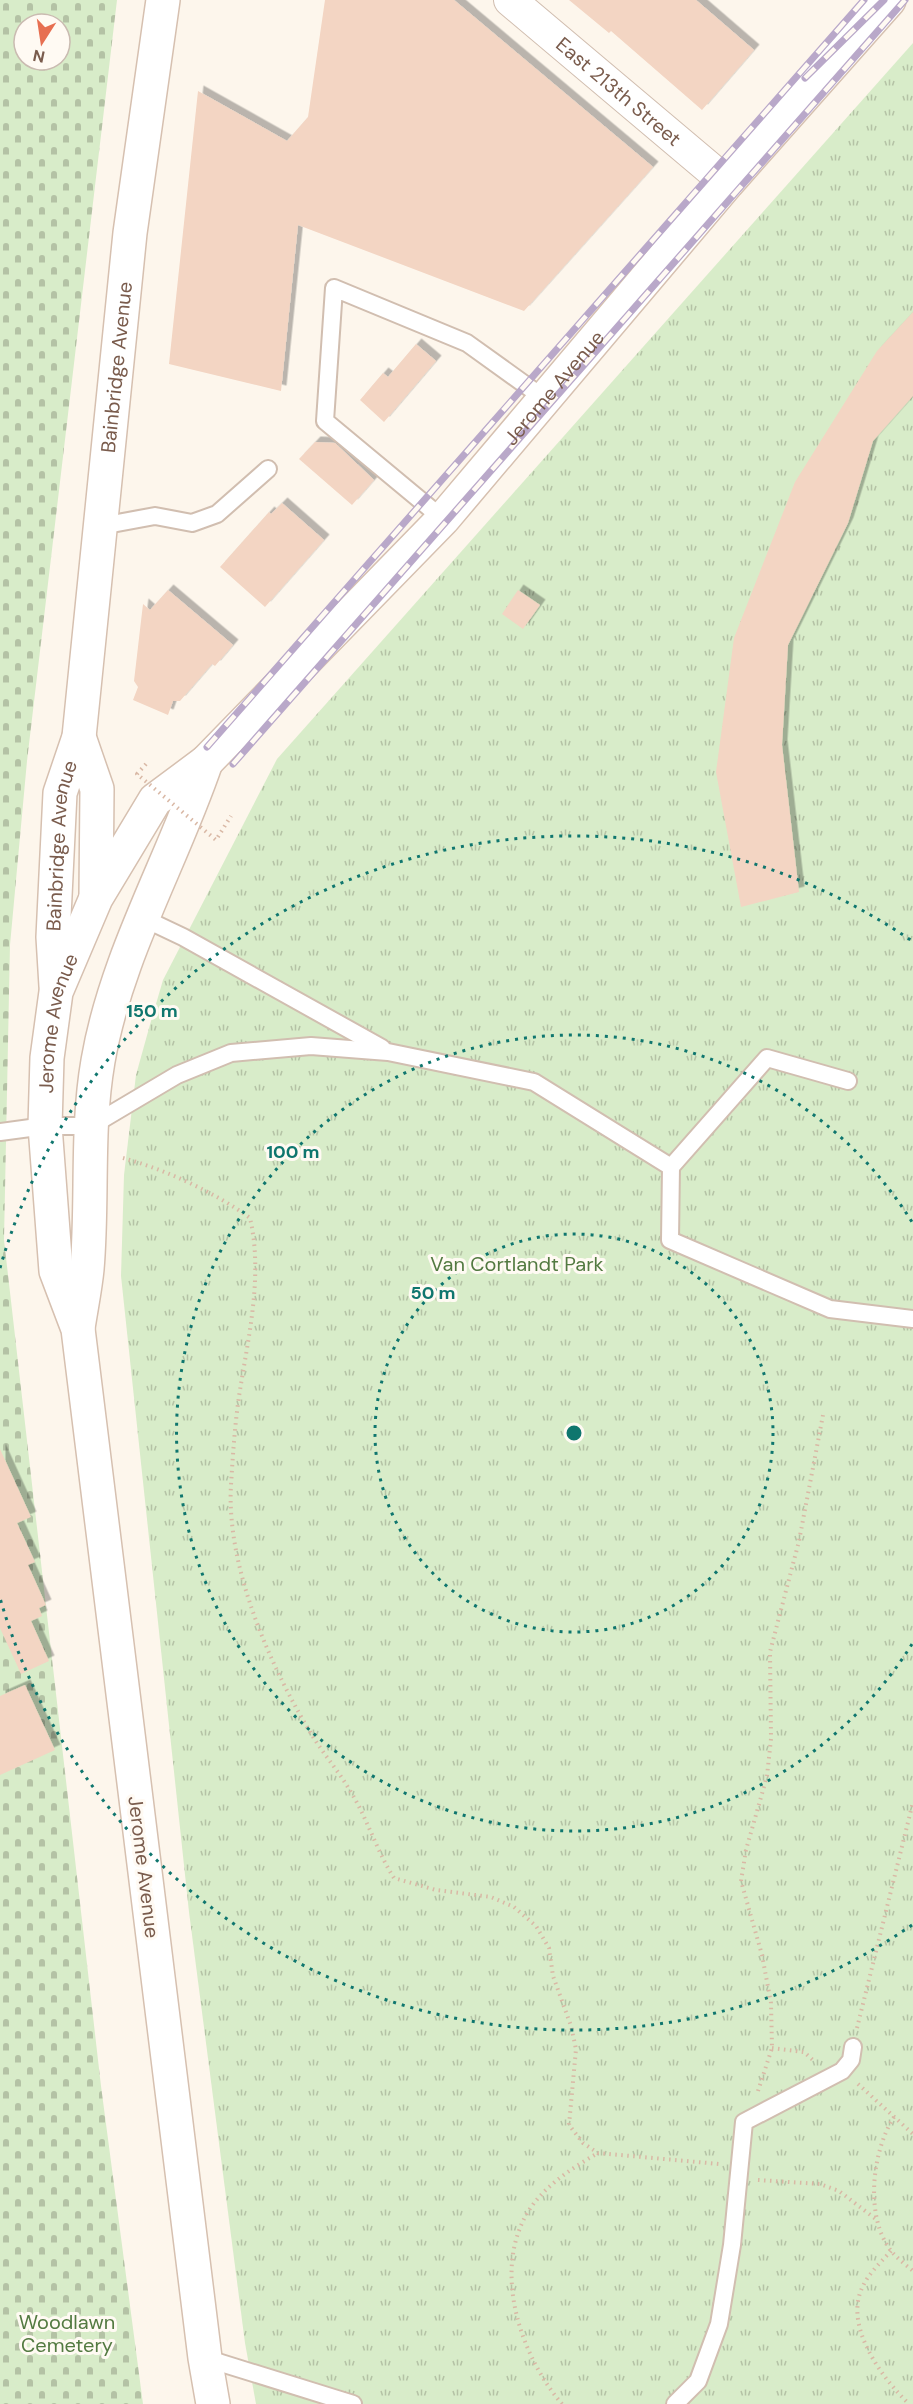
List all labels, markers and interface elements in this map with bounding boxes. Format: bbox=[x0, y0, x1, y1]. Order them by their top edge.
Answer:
north arrow bbox=[12, 12, 72, 72]
street label: East 213th Street bbox=[551, 31, 687, 152]
text: N bbox=[31, 45, 47, 68]
street label: Bainbridge Avenue bbox=[95, 280, 138, 454]
street label: Jerome Avenue bbox=[498, 325, 610, 451]
street label: Bainbridge Avenue bbox=[40, 757, 83, 932]
street label: Jerome Avenue bbox=[33, 949, 84, 1094]
text: 150 m bbox=[126, 999, 178, 1023]
text: 100 m bbox=[266, 1140, 320, 1164]
park label: Van Cortlandt Park bbox=[430, 1251, 604, 1277]
text: 50 m bbox=[410, 1281, 456, 1305]
centre of rings bbox=[564, 1423, 584, 1443]
street label: Jerome Avenue bbox=[122, 1795, 166, 1939]
park label: Woodlawn Cemetery bbox=[19, 2309, 115, 2358]

